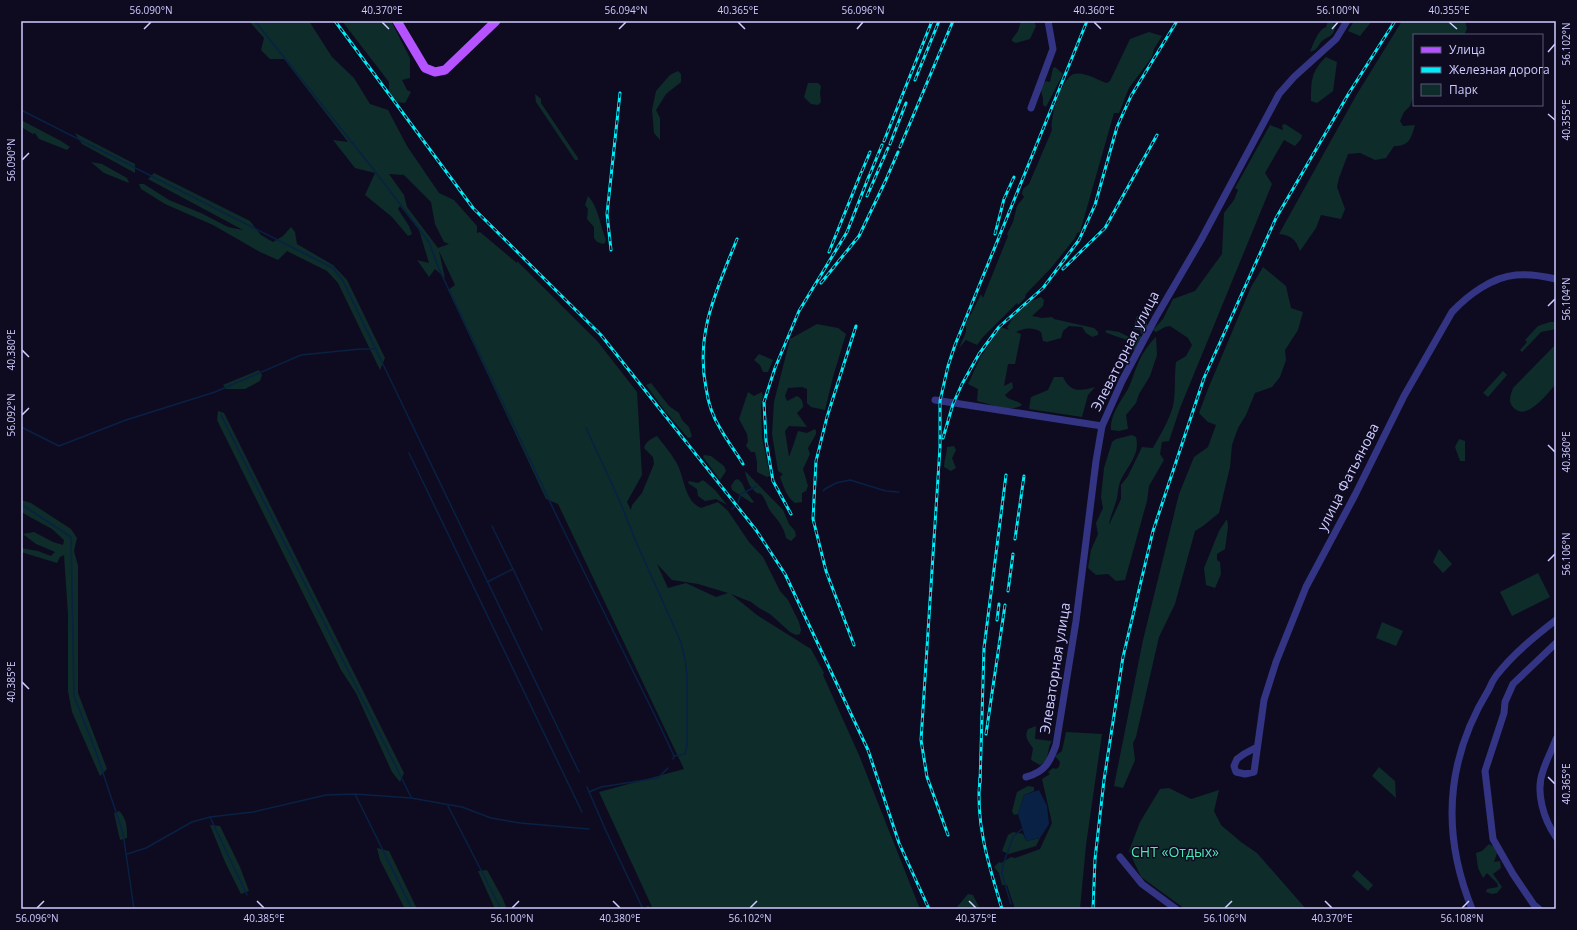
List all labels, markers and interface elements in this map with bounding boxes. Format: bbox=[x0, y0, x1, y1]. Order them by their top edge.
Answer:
text: 56.090°N bbox=[129, 3, 173, 17]
text: 40.370°E bbox=[361, 3, 403, 17]
text: 56.094°N bbox=[604, 3, 648, 17]
text: 40.365°E bbox=[717, 3, 759, 17]
text: 56.096°N bbox=[841, 3, 885, 17]
text: 40.360°E bbox=[1073, 3, 1115, 17]
text: 56.100°N bbox=[1316, 3, 1360, 17]
text: 40.355°E bbox=[1428, 3, 1470, 17]
text: 56.102°N bbox=[1559, 22, 1573, 66]
legend bbox=[1413, 34, 1543, 106]
text: Улица bbox=[1449, 41, 1485, 58]
text: Железная дорога bbox=[1449, 61, 1550, 78]
text: Парк bbox=[1449, 81, 1479, 98]
text: 40.355°E bbox=[1559, 99, 1573, 141]
text: 56.090°N bbox=[4, 138, 18, 182]
text: 56.104°N bbox=[1559, 277, 1573, 321]
street label: Элеваторная улица bbox=[1086, 287, 1163, 414]
text: 40.380°E bbox=[4, 329, 18, 371]
text: 56.092°N bbox=[4, 393, 18, 437]
street label: улица Фатьянова bbox=[1312, 420, 1383, 534]
text: 40.360°E bbox=[1559, 431, 1573, 473]
text: 56.106°N bbox=[1559, 532, 1573, 576]
street label: Элеваторная улица bbox=[1035, 601, 1074, 735]
text: 40.385°E bbox=[4, 661, 18, 703]
text: 40.365°E bbox=[1559, 763, 1573, 805]
park label: СНТ «Отдых» bbox=[1131, 842, 1219, 861]
text: 56.096°N bbox=[15, 911, 59, 925]
text: 40.385°E bbox=[243, 911, 285, 925]
text: 56.100°N bbox=[490, 911, 534, 925]
text: 40.380°E bbox=[599, 911, 641, 925]
text: 56.102°N bbox=[728, 911, 772, 925]
text: 40.375°E bbox=[955, 911, 997, 925]
text: 56.106°N bbox=[1203, 911, 1247, 925]
text: 40.370°E bbox=[1311, 911, 1353, 925]
text: 56.108°N bbox=[1440, 911, 1484, 925]

